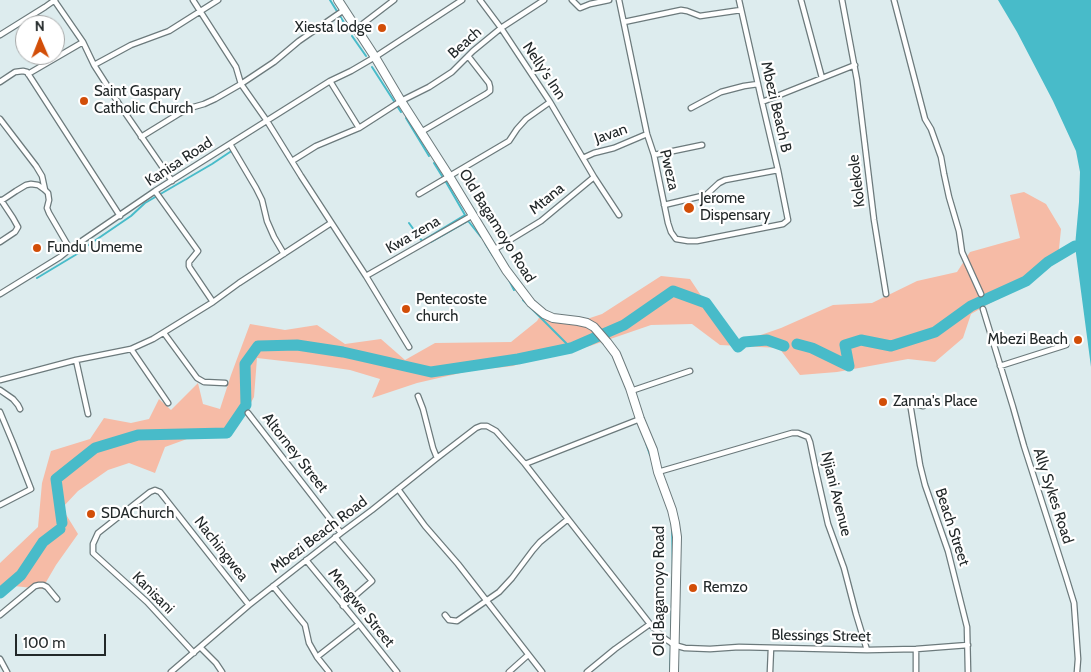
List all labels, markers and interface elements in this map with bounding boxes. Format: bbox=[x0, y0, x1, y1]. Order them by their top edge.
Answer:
north arrow bbox=[15, 15, 65, 65]
text: N bbox=[35, 17, 45, 35]
place label: Xiesta lodge bbox=[295, 19, 372, 37]
marker: Xiesta lodge bbox=[376, 22, 388, 34]
street label: Beach bbox=[445, 23, 485, 63]
street label: Nelly's Inn bbox=[518, 39, 570, 103]
street label: Mbezi Beach B bbox=[757, 60, 795, 154]
place label: Saint Gaspary Catholic Church bbox=[94, 83, 193, 118]
marker: Saint Gaspary Catholic Church bbox=[78, 95, 90, 107]
street label: Javan bbox=[592, 120, 630, 148]
street label: Kanisa Road bbox=[142, 134, 216, 190]
street label: Pweza bbox=[656, 148, 682, 192]
street label: Kolekole bbox=[845, 154, 869, 208]
street label: Old Bagamoyo Road bbox=[455, 166, 539, 286]
street label: Mtana bbox=[526, 180, 568, 218]
place label: Jerome Dispensary bbox=[700, 190, 770, 225]
marker: Jerome Dispensary bbox=[682, 201, 696, 215]
street label: Kwa zena bbox=[383, 212, 443, 258]
place label: Fundu Umeme bbox=[47, 239, 142, 257]
marker: Fundu Umeme bbox=[31, 242, 43, 254]
place label: Pentecoste church bbox=[416, 291, 487, 326]
marker: Pentecoste church bbox=[400, 303, 412, 315]
place label: Mbezi Beach bbox=[988, 331, 1068, 349]
marker: Mbezi Beach bbox=[1072, 334, 1084, 346]
place label: Zanna's Place bbox=[893, 393, 978, 411]
marker: Zanna's Place bbox=[877, 396, 889, 408]
street label: Altorney Street bbox=[258, 410, 332, 496]
street label: Ally Sykes Road bbox=[1029, 446, 1077, 546]
street label: Njiani Avenue bbox=[817, 450, 855, 538]
street label: Beach Street bbox=[931, 486, 973, 568]
street label: Mbezi Beach Road bbox=[267, 493, 371, 577]
place label: SDAChurch bbox=[101, 505, 174, 523]
marker: SDAChurch bbox=[85, 508, 97, 520]
street label: Nachingwea bbox=[190, 513, 252, 585]
street label: Old Bagamoyo Road bbox=[651, 526, 669, 656]
street label: Mengwe Street bbox=[324, 565, 398, 651]
street label: Kanisani bbox=[128, 568, 178, 618]
place label: Remzo bbox=[703, 579, 748, 597]
marker: Remzo bbox=[687, 582, 699, 594]
scale bar bbox=[18, 624, 109, 656]
street label: Blessings Street bbox=[771, 626, 871, 646]
text: 100 m bbox=[23, 634, 65, 652]

